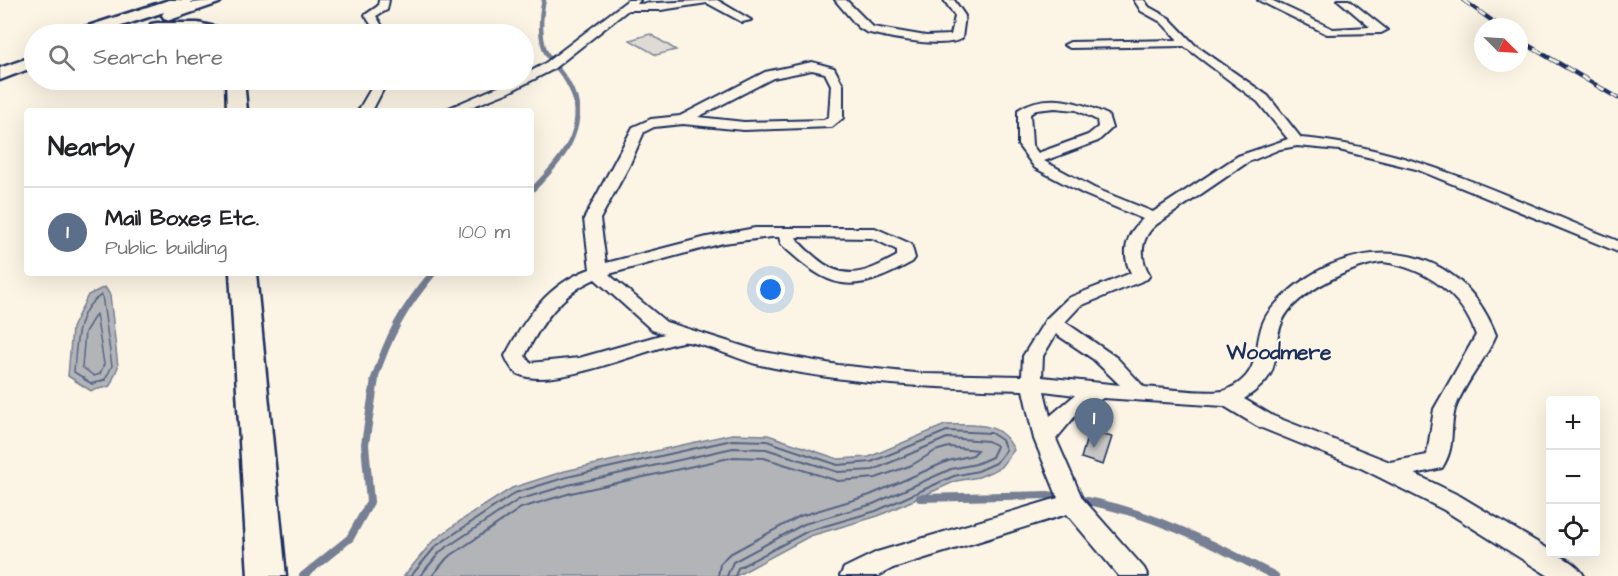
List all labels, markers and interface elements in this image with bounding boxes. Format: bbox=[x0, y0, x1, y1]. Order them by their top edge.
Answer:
north arrow bbox=[1474, 18, 1528, 72]
search box bbox=[24, 24, 534, 90]
icon: search bbox=[45, 41, 78, 74]
text: Search here bbox=[93, 42, 223, 73]
text: Nearby bbox=[48, 129, 135, 165]
text: Mail Boxes Etc. bbox=[105, 203, 259, 234]
text: 1 bbox=[66, 218, 69, 246]
text: 100 m bbox=[459, 218, 510, 246]
text: Public building bbox=[105, 234, 227, 262]
your location bbox=[756, 275, 785, 304]
district label: Woodmere bbox=[1226, 338, 1332, 367]
map controls bbox=[1546, 396, 1600, 558]
button: + bbox=[1546, 396, 1600, 450]
pin: 1 bbox=[1074, 398, 1114, 448]
button: − bbox=[1546, 450, 1600, 504]
button: locate bbox=[1546, 504, 1600, 558]

